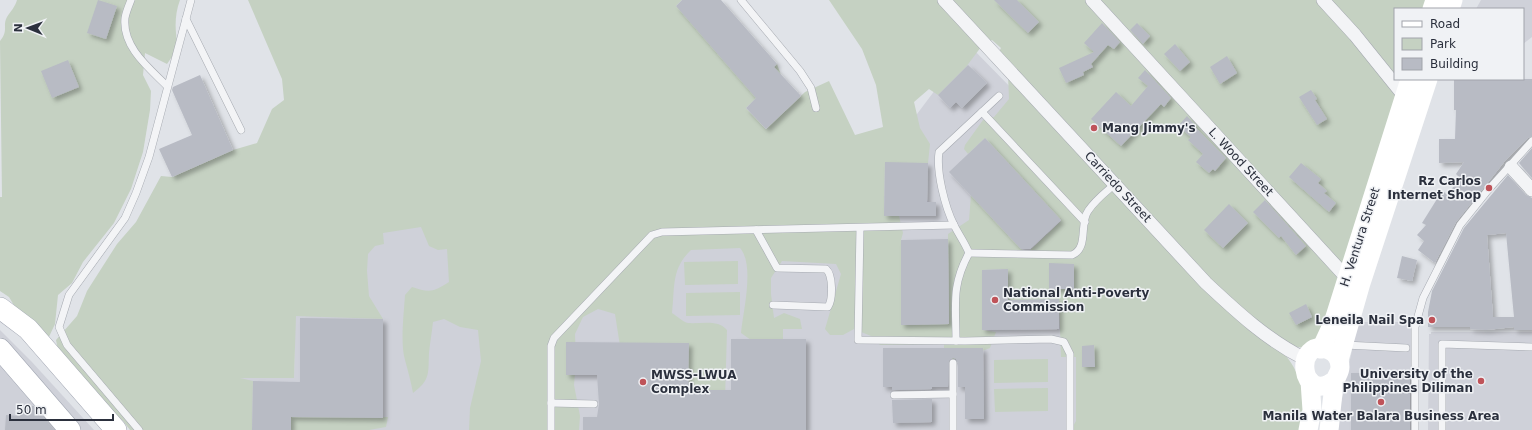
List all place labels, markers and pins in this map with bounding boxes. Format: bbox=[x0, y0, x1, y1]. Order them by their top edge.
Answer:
place label: Mang Jimmy's bbox=[1102, 121, 1196, 135]
marker: Mang Jimmy's bbox=[1089, 123, 1099, 133]
place label: Rz Carlos Internet Shop bbox=[1388, 174, 1481, 202]
marker: Rz Carlos Internet Shop bbox=[1484, 183, 1494, 193]
place label: National Anti-Poverty Commission bbox=[1003, 286, 1149, 314]
marker: National Anti-Poverty Commission bbox=[990, 295, 1000, 305]
place label: Leneila Nail Spa bbox=[1315, 313, 1424, 327]
marker: Leneila Nail Spa bbox=[1427, 315, 1437, 325]
place label: University of the Philippines Diliman bbox=[1343, 367, 1473, 395]
place label: MWSS-LWUA Complex bbox=[651, 368, 737, 396]
marker: University of the Philippines Diliman bbox=[1476, 376, 1486, 386]
marker: MWSS-LWUA Complex bbox=[638, 377, 648, 387]
marker: Manila Water Balara Business Area bbox=[1376, 397, 1386, 407]
place label: Manila Water Balara Business Area bbox=[1262, 409, 1500, 423]

